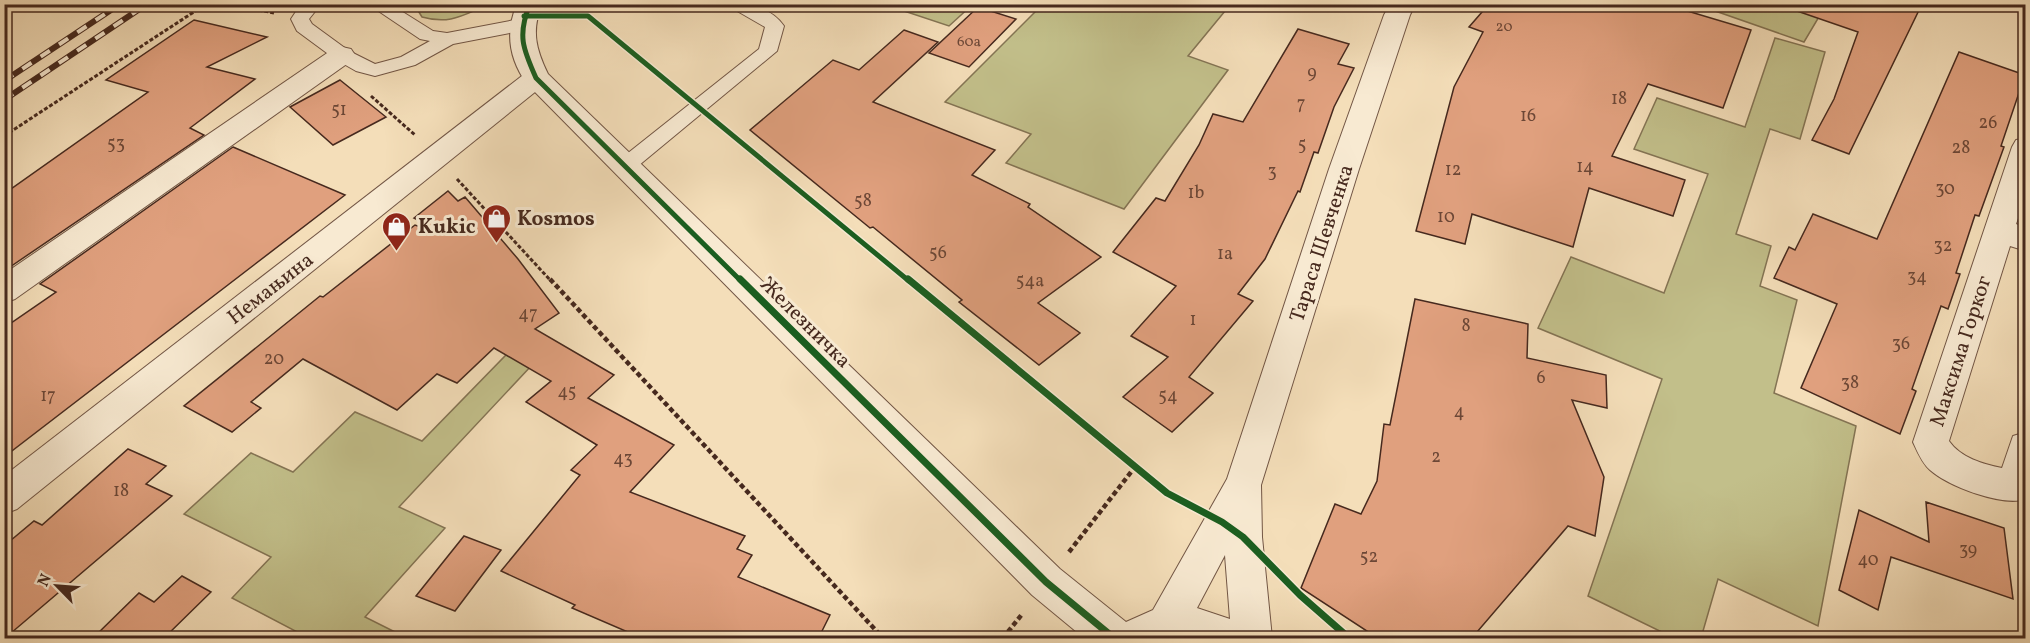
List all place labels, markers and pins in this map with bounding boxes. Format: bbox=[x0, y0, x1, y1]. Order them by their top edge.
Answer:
shop icon: Kosmos bbox=[480, 202, 512, 244]
place label: Kosmos bbox=[517, 205, 595, 234]
shop icon: Kukic bbox=[381, 210, 413, 252]
place label: Kukic bbox=[418, 213, 476, 242]

